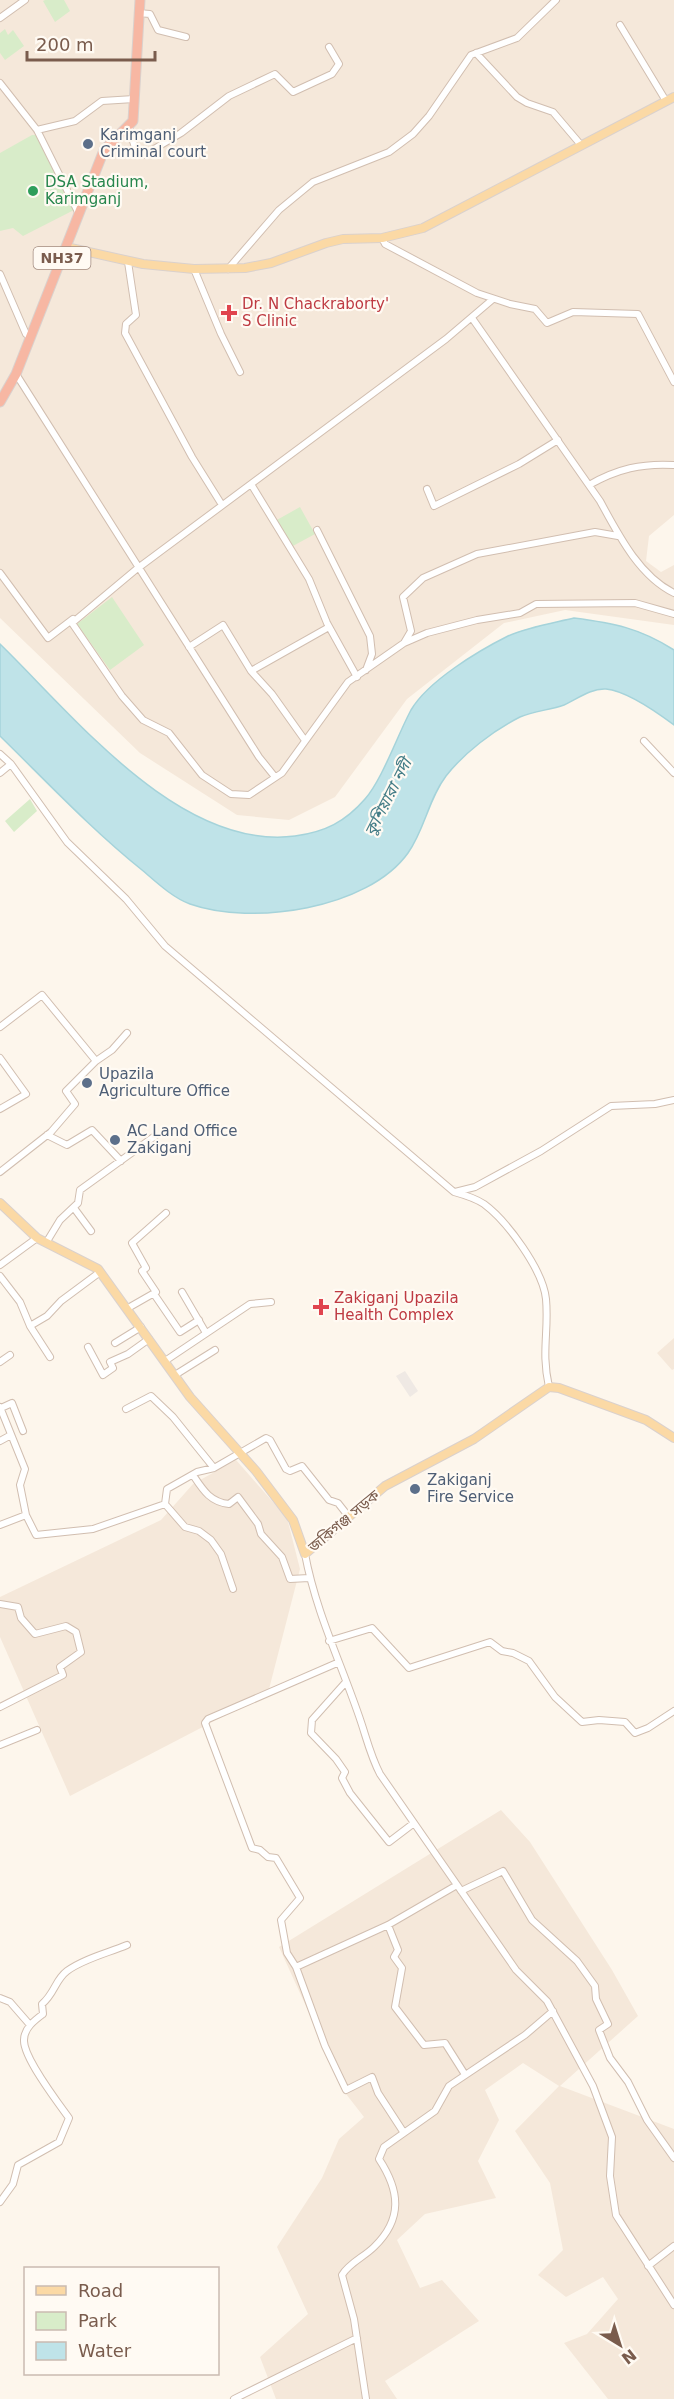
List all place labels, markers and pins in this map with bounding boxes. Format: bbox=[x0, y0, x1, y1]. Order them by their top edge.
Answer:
place label: Karimganj Criminal court bbox=[100, 126, 206, 161]
marker: Karimganj Criminal court bbox=[81, 137, 95, 151]
place label: DSA Stadium, Karimganj bbox=[45, 173, 149, 208]
marker: DSA Stadium, Karimganj bbox=[26, 184, 40, 198]
place label: Dr. N Chackraborty' S Clinic bbox=[242, 295, 389, 330]
marker: Dr. N Chackraborty' S Clinic bbox=[220, 304, 238, 322]
place label: Upazila Agriculture Office bbox=[99, 1065, 230, 1100]
marker: Upazila Agriculture Office bbox=[80, 1076, 94, 1090]
place label: AC Land Office Zakiganj bbox=[127, 1122, 237, 1157]
marker: AC Land Office Zakiganj bbox=[108, 1133, 122, 1147]
place label: Zakiganj Upazila Health Complex bbox=[334, 1289, 459, 1324]
marker: Zakiganj Upazila Health Complex bbox=[312, 1298, 330, 1316]
place label: Zakiganj Fire Service bbox=[427, 1471, 514, 1506]
marker: Zakiganj Fire Service bbox=[408, 1482, 422, 1496]

